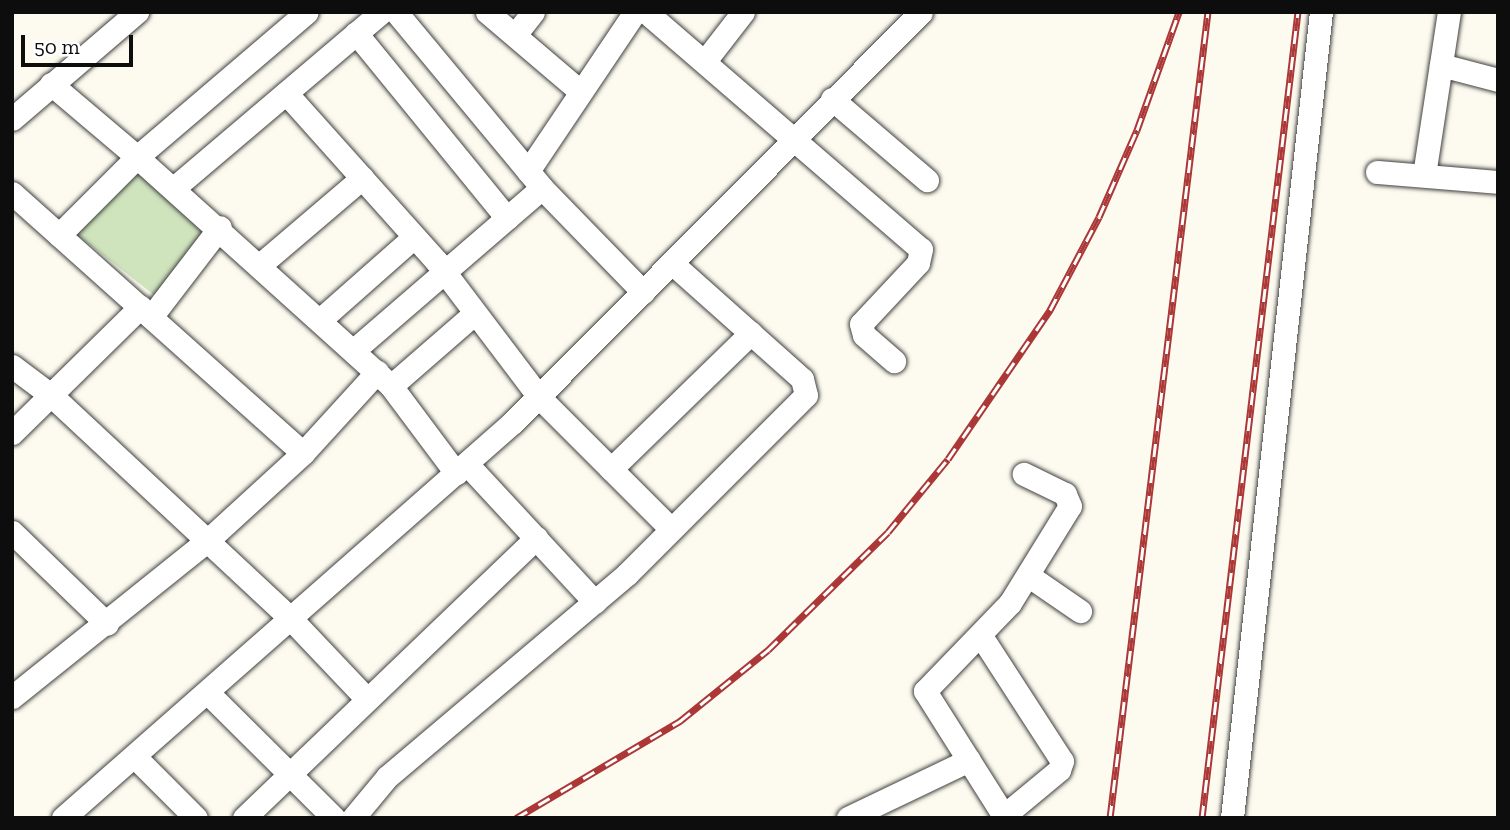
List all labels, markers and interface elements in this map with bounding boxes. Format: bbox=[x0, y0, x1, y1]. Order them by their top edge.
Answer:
scale bar bbox=[24, 21, 136, 65]
text: 50 m bbox=[34, 34, 80, 59]

